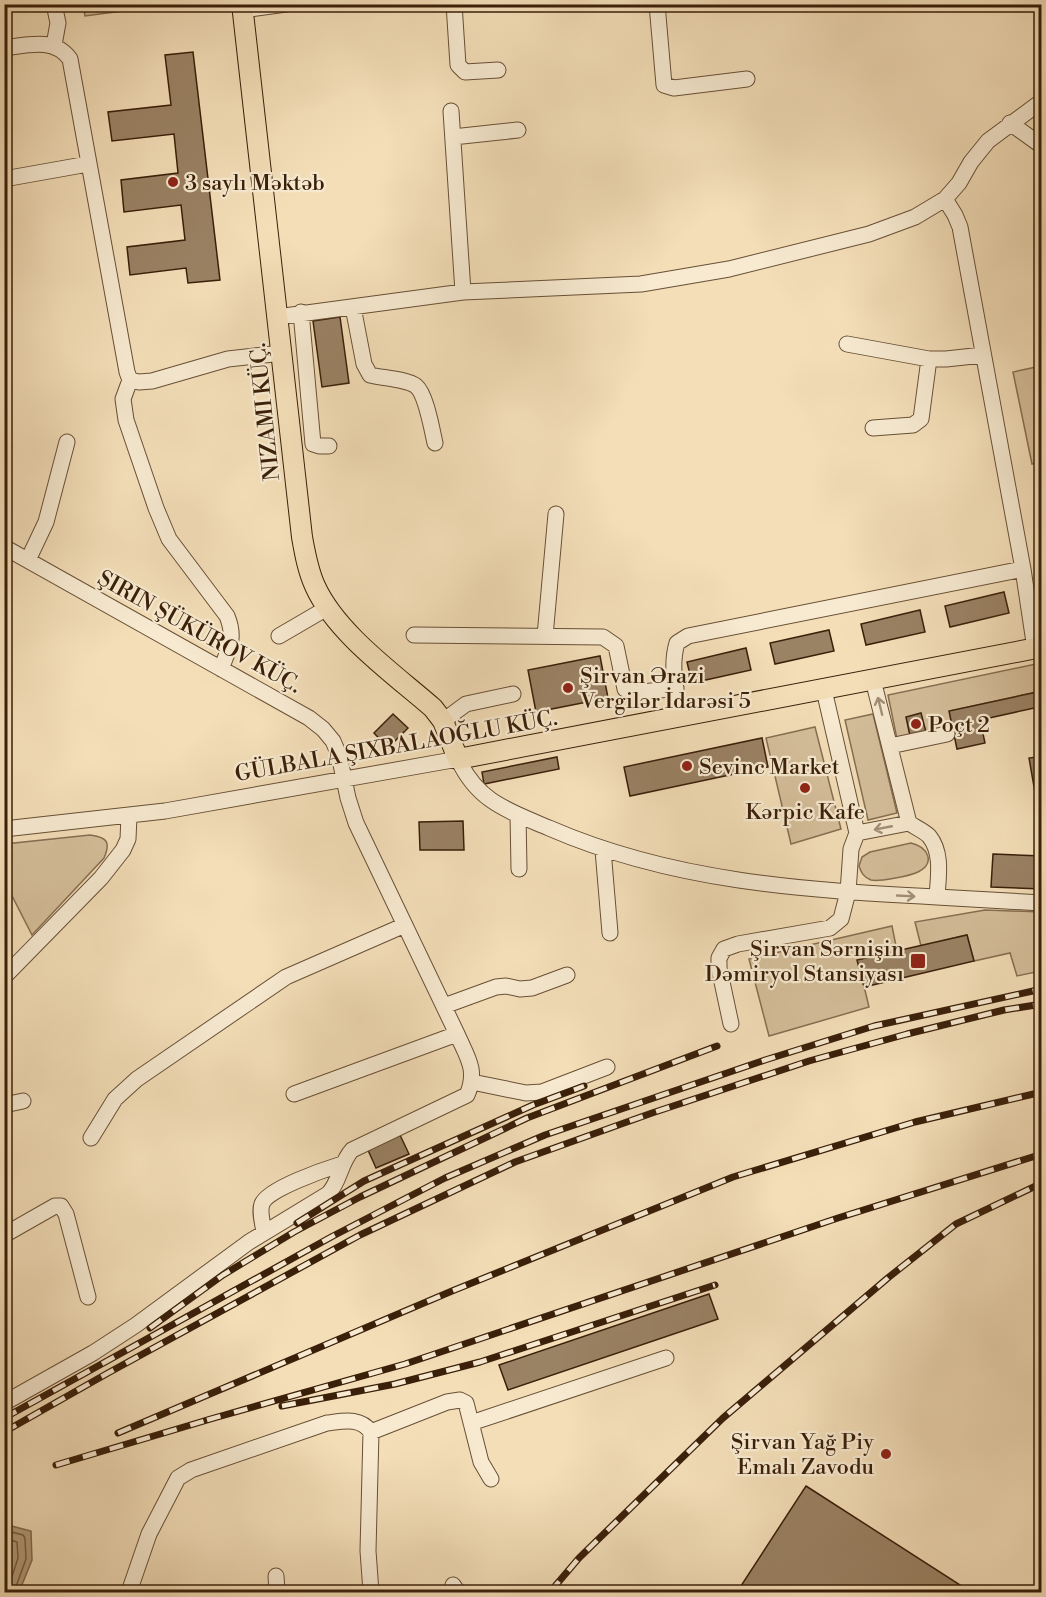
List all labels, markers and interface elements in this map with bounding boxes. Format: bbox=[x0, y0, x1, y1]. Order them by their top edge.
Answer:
place label: 3 saylı Məktəb bbox=[185, 170, 325, 197]
marker: 3 saylı Məktəb bbox=[166, 175, 180, 189]
street label: NIZAMI KÜÇ. bbox=[244, 342, 286, 482]
street label: ŞIRIN ŞÜKÜROV KÜÇ. bbox=[93, 564, 306, 700]
place label: Şirvan Ərazi Vergilər İdarəsi 5 bbox=[579, 663, 751, 715]
marker: Şirvan Ərazi Vergilər İdarəsi 5 bbox=[561, 681, 575, 695]
one-way arrow bbox=[873, 697, 885, 716]
street label: GÜLBALA ŞIXBALAOĞLU KÜÇ. bbox=[233, 703, 560, 788]
place label: Poçt 2 bbox=[928, 712, 990, 739]
marker: Poçt 2 bbox=[909, 717, 923, 731]
place label: Sevinc Market bbox=[699, 754, 840, 781]
marker: Sevinc Market bbox=[680, 759, 694, 773]
marker: Kərpic Kafe bbox=[798, 781, 812, 795]
place label: Kərpic Kafe bbox=[745, 799, 865, 826]
one-way arrow bbox=[874, 823, 893, 834]
one-way arrow bbox=[896, 890, 916, 901]
place label: Şirvan Sərnişin Dəmiryol Stansiyası bbox=[705, 936, 904, 988]
marker: Şirvan Sərnişin Dəmiryol Stansiyası bbox=[909, 952, 927, 970]
place label: Şirvan Yağ Piy Emalı Zavodu bbox=[731, 1429, 874, 1481]
marker: Şirvan Yağ Piy Emalı Zavodu bbox=[879, 1447, 893, 1461]

